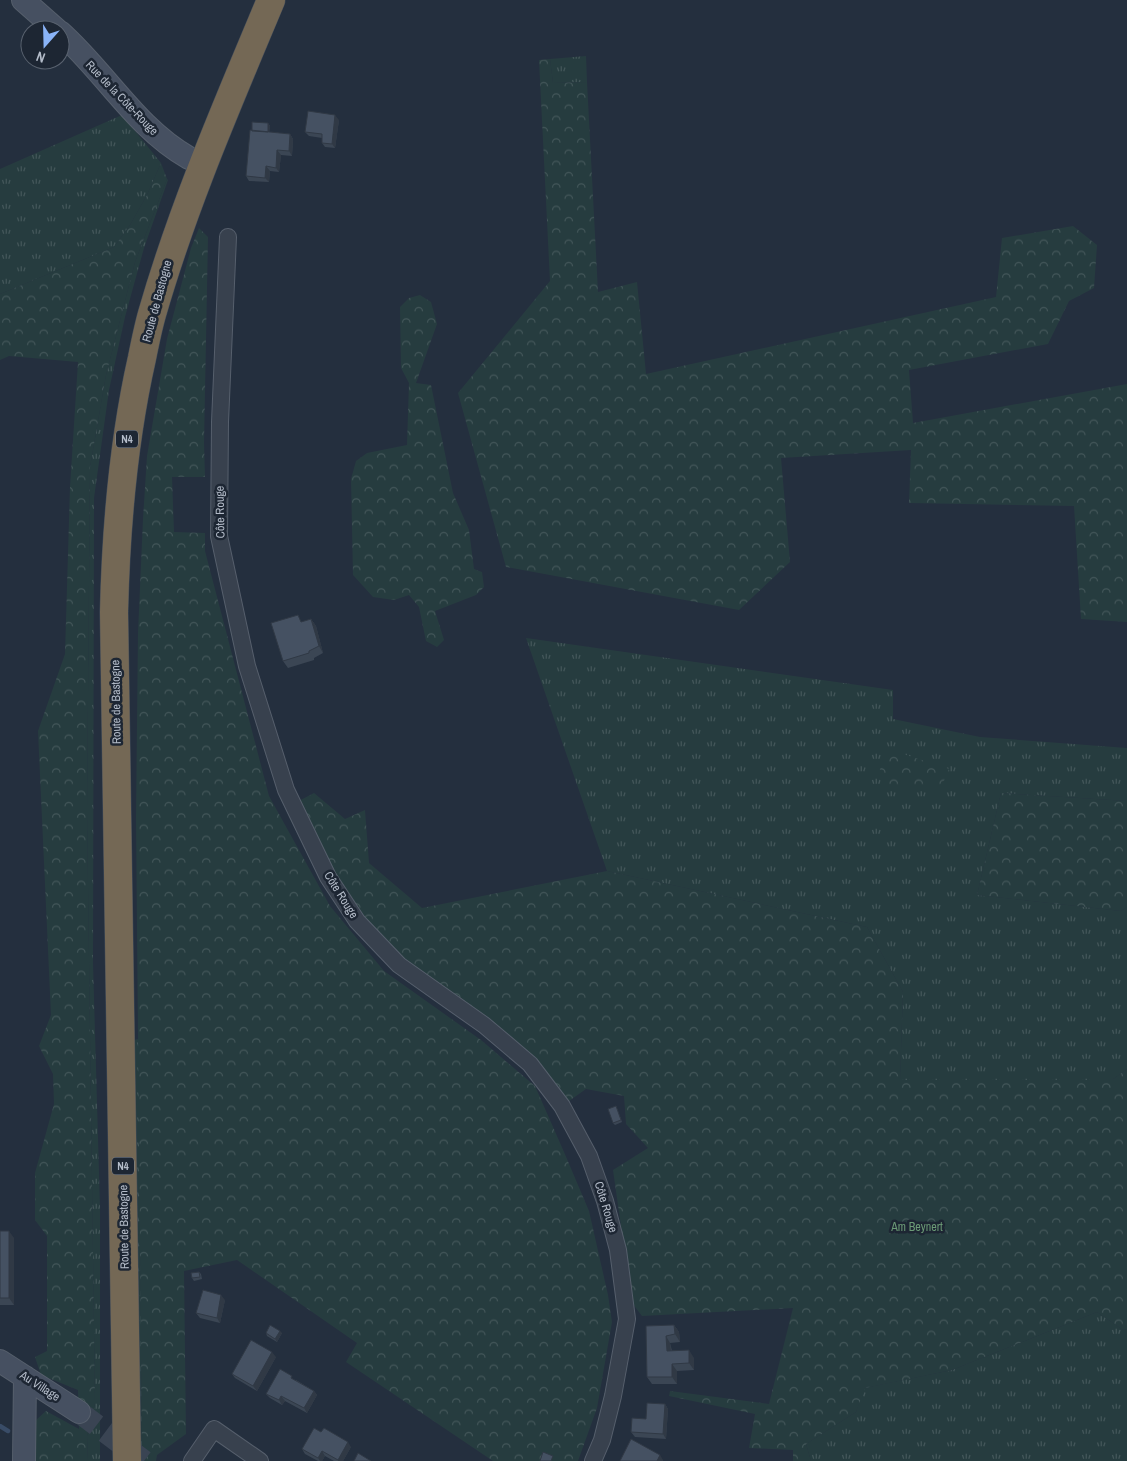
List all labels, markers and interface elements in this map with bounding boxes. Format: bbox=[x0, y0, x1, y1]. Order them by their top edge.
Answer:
north arrow bbox=[20, 20, 70, 70]
text: N bbox=[34, 47, 48, 67]
street label: Rue de la Côte-Rouge bbox=[82, 57, 162, 139]
street label: Route de Bastogne bbox=[138, 258, 176, 344]
road number: N4 bbox=[116, 430, 138, 448]
street label: Côte Rouge bbox=[212, 486, 228, 538]
street label: Route de Bastogne bbox=[107, 660, 125, 744]
street label: Côte Rouge bbox=[320, 868, 362, 922]
road number: N4 bbox=[112, 1158, 134, 1174]
street label: Côte Rouge bbox=[591, 1180, 621, 1234]
street label: Route de Bastogne bbox=[115, 1185, 133, 1269]
park label: Am Beynert bbox=[890, 1219, 943, 1235]
street label: Au Village bbox=[16, 1367, 63, 1405]

